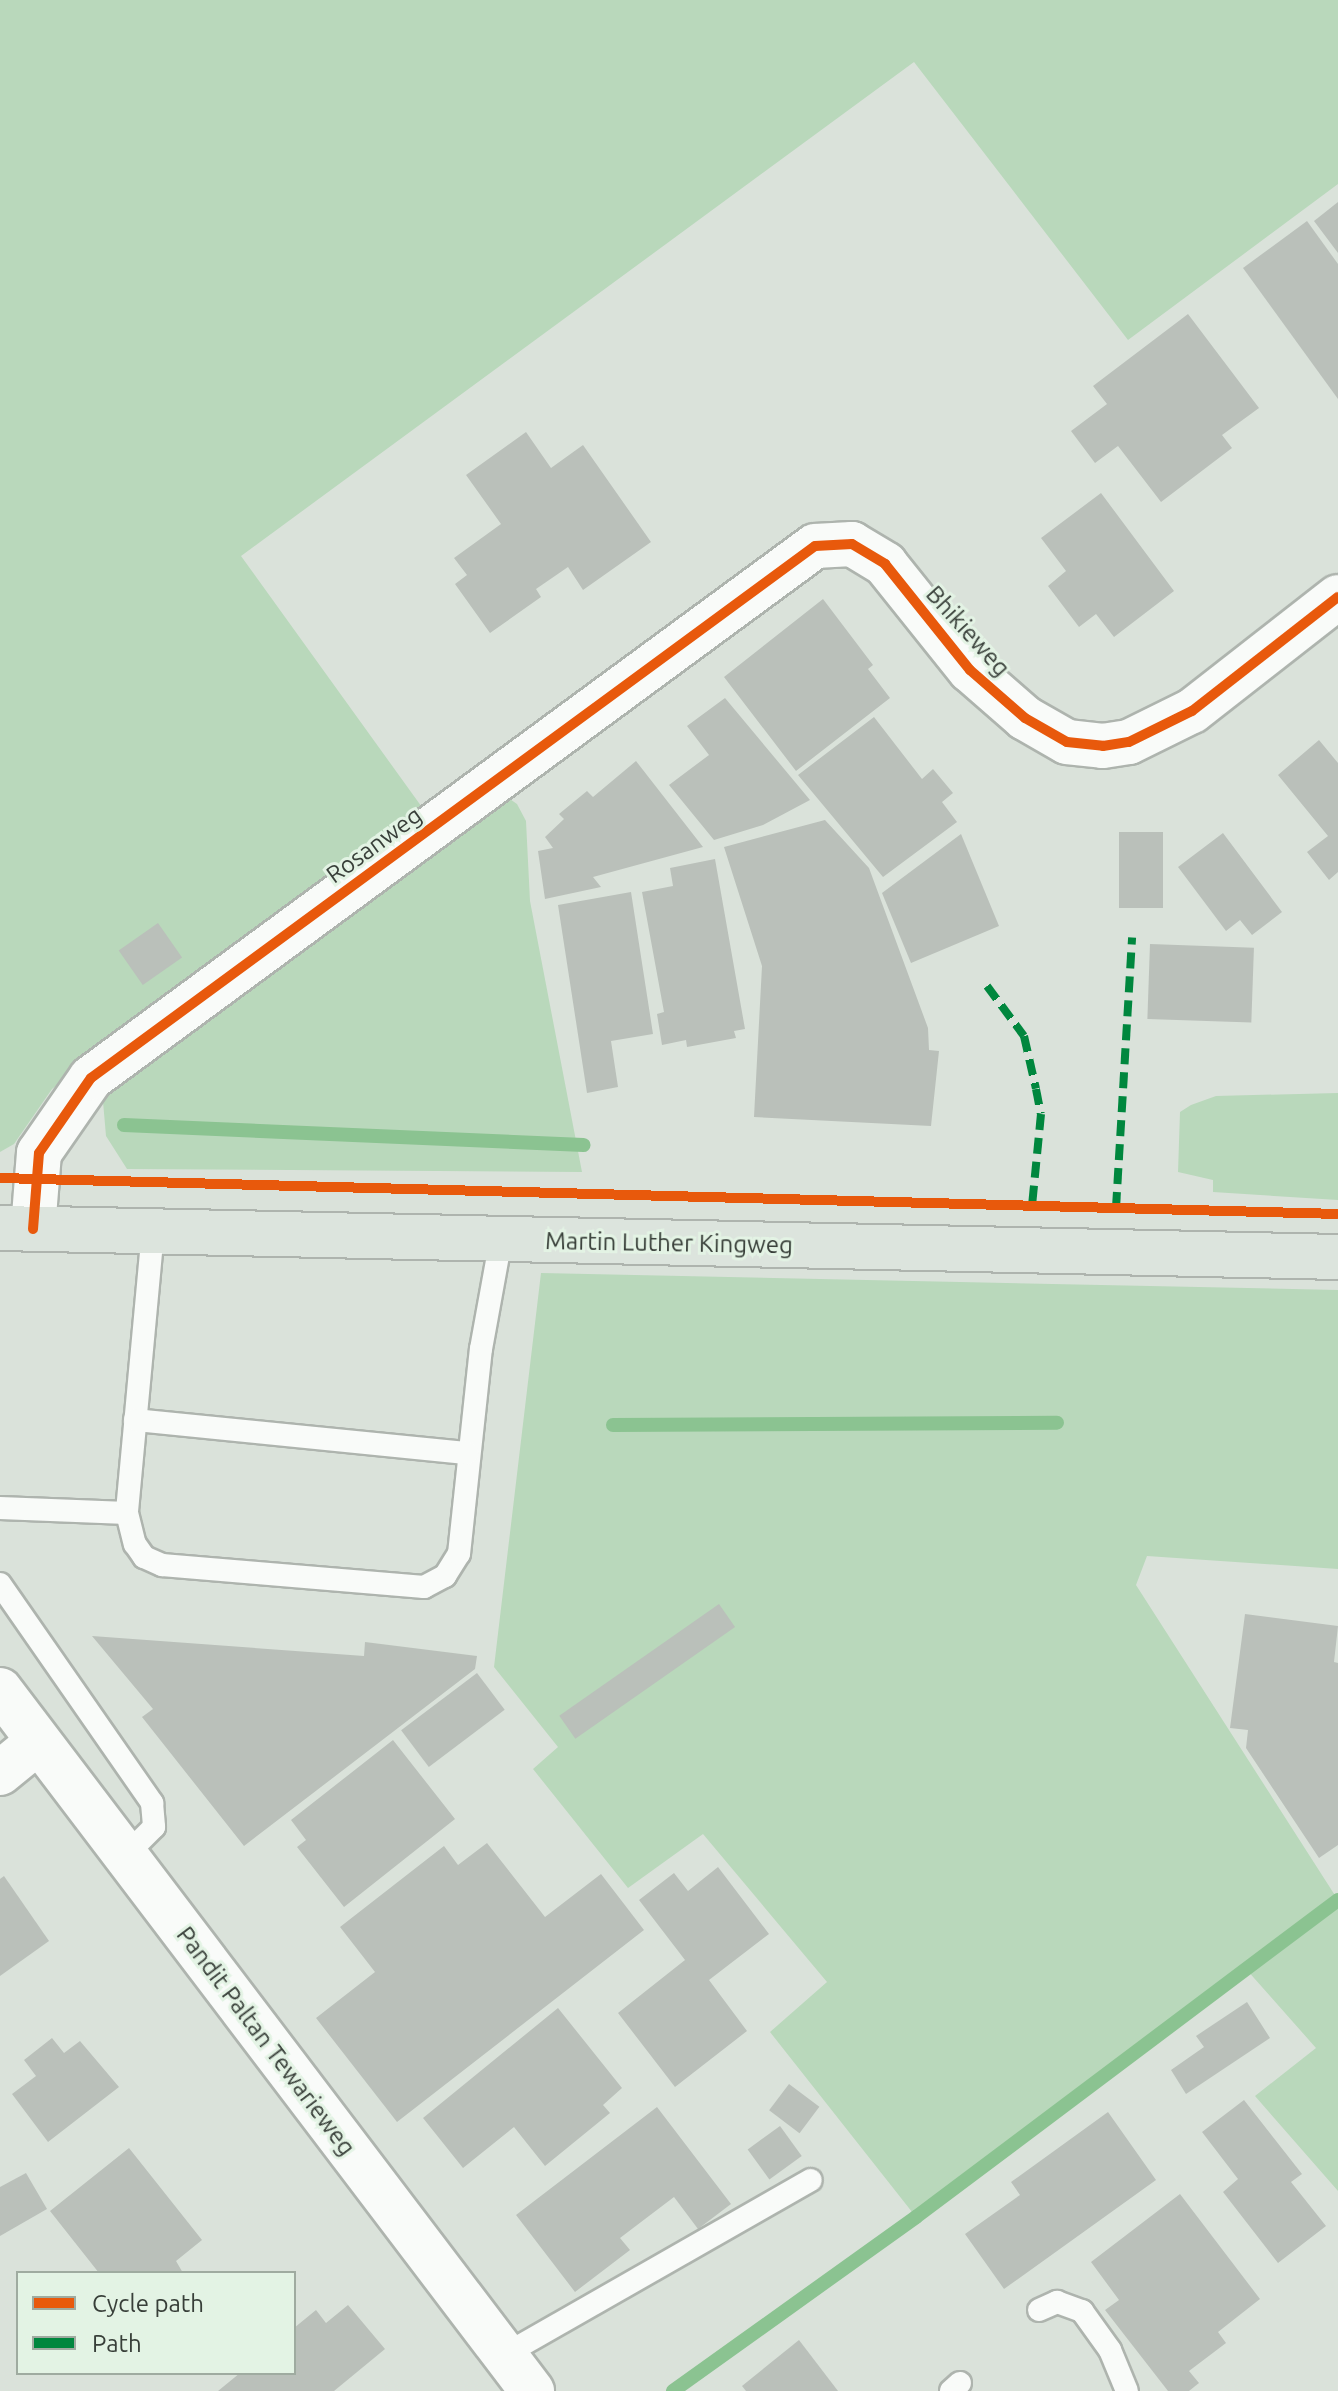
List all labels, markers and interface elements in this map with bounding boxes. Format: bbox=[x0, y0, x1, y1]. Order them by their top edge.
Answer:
street label: Bhikieweg bbox=[920, 580, 1016, 682]
street label: Rosanweg bbox=[321, 801, 427, 889]
street label: Martin Luther Kingweg bbox=[545, 1226, 793, 1260]
street label: Pandit Paltan Tewarieweg bbox=[171, 1921, 361, 2161]
legend bbox=[16, 2271, 296, 2375]
text: Cycle path bbox=[92, 2290, 204, 2317]
text: Path bbox=[92, 2330, 142, 2357]

